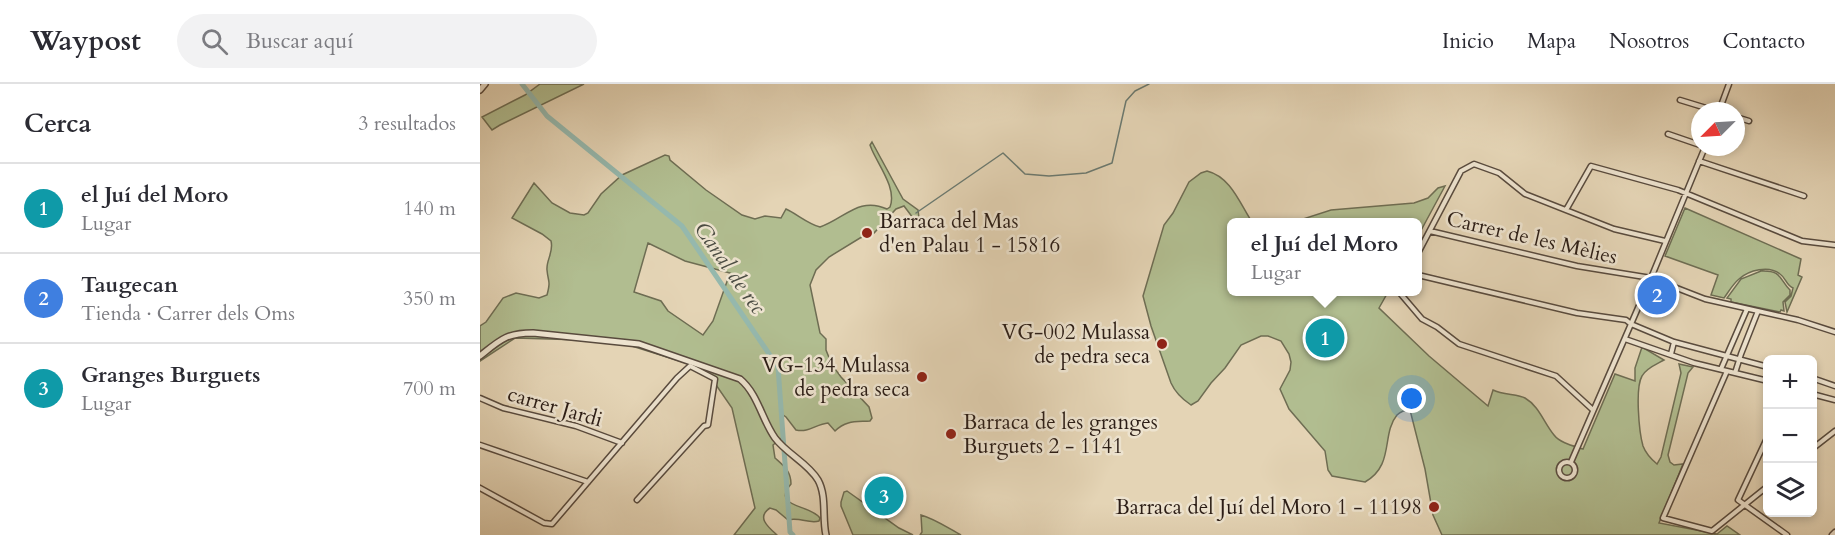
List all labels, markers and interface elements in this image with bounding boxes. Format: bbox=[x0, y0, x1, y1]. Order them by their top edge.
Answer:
search box bbox=[177, 14, 597, 68]
text: Waypost bbox=[30, 22, 141, 60]
icon: search bbox=[198, 25, 231, 58]
text: Buscar aquí bbox=[246, 26, 353, 56]
text: Inicio bbox=[1442, 27, 1494, 56]
text: Mapa bbox=[1527, 27, 1576, 56]
text: Nosotros bbox=[1609, 27, 1689, 56]
text: Contacto bbox=[1722, 27, 1805, 56]
north arrow bbox=[1691, 102, 1745, 156]
text: Cerca bbox=[24, 106, 91, 141]
text: 3 resultados bbox=[358, 110, 456, 137]
text: el Juí del Moro bbox=[81, 180, 228, 210]
text: 1 bbox=[38, 195, 49, 222]
text: 140 m bbox=[403, 195, 456, 222]
street label: Carrer de les Mèlies bbox=[1444, 204, 1620, 272]
place label: Barraca del Mas d'en Palau 1 - 15816 bbox=[879, 207, 1060, 260]
text: Lugar bbox=[81, 210, 131, 237]
water label: Canal de rec bbox=[687, 216, 773, 321]
popup bbox=[1227, 218, 1422, 296]
marker: Barraca del Mas d'en Palau 1 - 15816 bbox=[860, 226, 874, 240]
text: el Juí del Moro bbox=[1251, 229, 1398, 259]
text: Lugar bbox=[1251, 259, 1301, 286]
text: Taugecan bbox=[81, 270, 178, 300]
pin: 2 bbox=[1638, 272, 1676, 318]
text: 2 bbox=[38, 285, 49, 312]
text: 350 m bbox=[403, 285, 456, 312]
text: Tienda · Carrer dels Oms bbox=[81, 300, 295, 327]
pin: 1 bbox=[1306, 316, 1344, 360]
place label: VG-002 Mulassa de pedra seca bbox=[1002, 318, 1150, 371]
marker: VG-002 Mulassa de pedra seca bbox=[1155, 337, 1169, 351]
place label: VG-134 Mulassa de pedra seca bbox=[762, 351, 910, 404]
map controls bbox=[1763, 355, 1817, 517]
button: + bbox=[1763, 355, 1817, 409]
text: Granges Burguets bbox=[81, 360, 260, 390]
marker: VG-134 Mulassa de pedra seca bbox=[915, 370, 929, 384]
text: 3 bbox=[38, 375, 49, 402]
text: 700 m bbox=[403, 375, 456, 402]
street label: carrer Jardi bbox=[504, 380, 606, 434]
your location bbox=[1397, 384, 1426, 413]
text: Lugar bbox=[81, 390, 131, 417]
place label: Barraca de les granges Burguets 2 - 1141 bbox=[963, 408, 1158, 461]
button: − bbox=[1763, 409, 1817, 463]
marker: Barraca de les granges Burguets 2 - 1141 bbox=[944, 427, 958, 441]
button: layers bbox=[1763, 463, 1817, 517]
pin: 3 bbox=[864, 474, 904, 518]
place label: Barraca del Juí del Moro 1 - 11198 bbox=[1115, 493, 1422, 522]
marker: Barraca del Juí del Moro 1 - 11198 bbox=[1427, 500, 1441, 514]

